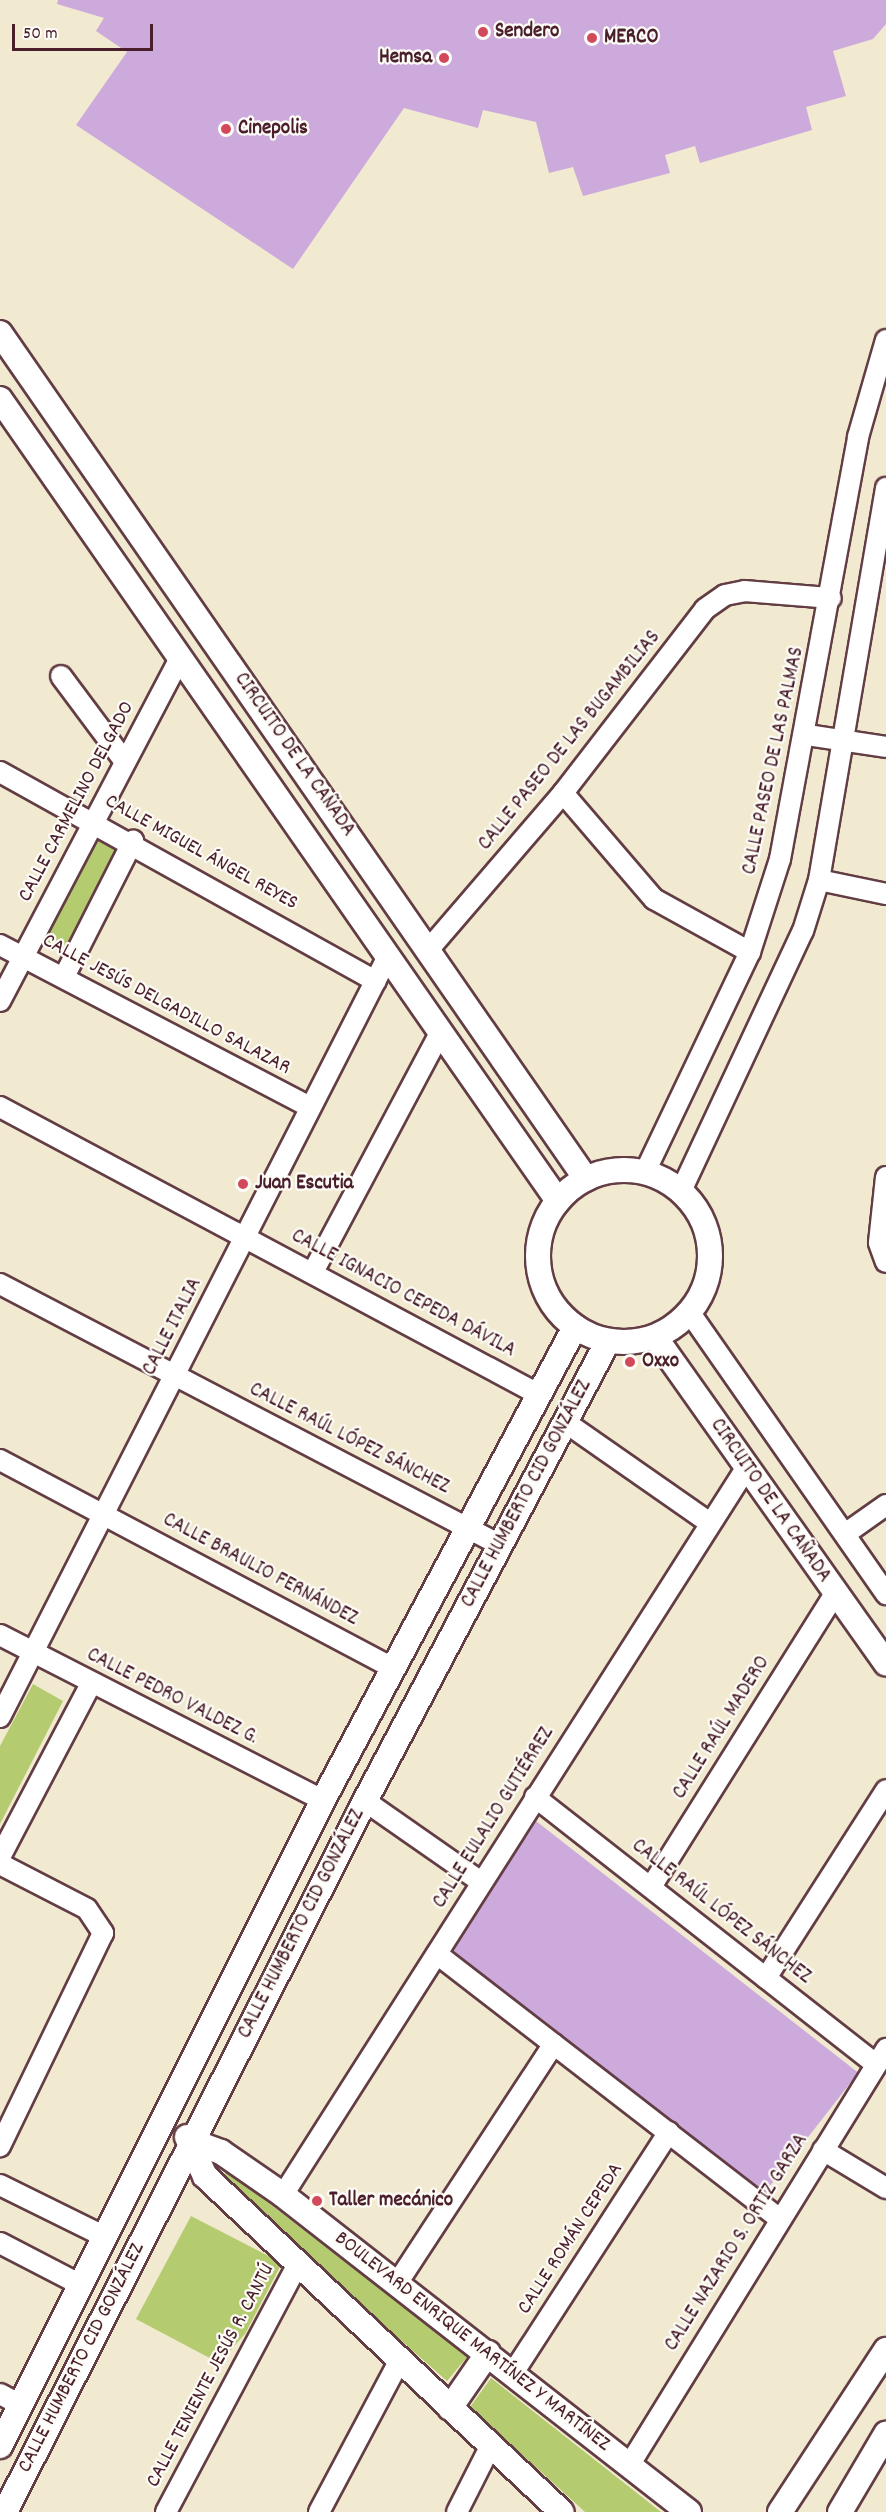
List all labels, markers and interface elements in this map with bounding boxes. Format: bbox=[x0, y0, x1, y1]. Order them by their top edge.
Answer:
scale bar bbox=[15, 12, 156, 50]
place label: Sendero bbox=[495, 19, 559, 45]
text: 50 m bbox=[23, 22, 58, 47]
marker: Sendero bbox=[476, 25, 490, 39]
place label: MERCO bbox=[604, 25, 658, 51]
marker: MERCO bbox=[585, 31, 599, 45]
place label: Hemsa bbox=[379, 45, 432, 71]
marker: Hemsa bbox=[437, 51, 451, 65]
place label: Cinepolis bbox=[238, 116, 308, 142]
marker: Cinepolis bbox=[219, 122, 233, 136]
street label: CALLE PASEO DE LAS BUGAMBILIAS bbox=[473, 626, 667, 856]
street label: CALLE PASEO DE LAS PALMAS bbox=[738, 645, 810, 877]
street label: CIRCUITO DE LA CAÑADA bbox=[228, 668, 360, 842]
street label: CALLE CARMELINO DELGADO bbox=[13, 697, 141, 907]
street label: CALLE MIGUEL ÁNGEL REYES bbox=[100, 789, 302, 917]
street label: CALLE JESÚS DELGADILLO SALAZAR bbox=[38, 929, 294, 1081]
place label: Juan Escutia bbox=[255, 1171, 353, 1197]
marker: Juan Escutia bbox=[236, 1177, 250, 1191]
street label: CALLE IGNACIO CEPEDA DÁVILA bbox=[286, 1224, 520, 1364]
street label: CALLE ITALIA bbox=[138, 1274, 208, 1380]
place label: Oxxo bbox=[642, 1349, 679, 1375]
marker: Oxxo bbox=[623, 1355, 637, 1369]
street label: CALLE HUMBERTO CID GONZÁLEZ bbox=[456, 1376, 598, 1612]
street label: CALLE RAÚL LÓPEZ SÁNCHEZ bbox=[245, 1377, 453, 1501]
street label: CIRCUITO DE LA CAÑADA bbox=[704, 1414, 836, 1588]
street label: CALLE BRAULIO FERNÁNDEZ bbox=[158, 1508, 362, 1632]
street label: CALLE PEDRO VALDEZ G. bbox=[82, 1643, 262, 1751]
street label: CALLE RAÚL MADERO bbox=[668, 1652, 776, 1804]
street label: CALLE EULALIO GUTIÉRREZ bbox=[428, 1723, 560, 1913]
street label: CALLE HUMBERTO CID GONZÁLEZ bbox=[233, 1805, 371, 2043]
street label: CALLE RAÚL LÓPEZ SÁNCHEZ bbox=[626, 1834, 816, 1990]
street label: CALLE NAZARIO S. ORTIZ GARZA bbox=[660, 2130, 814, 2356]
street label: CALLE ROMÁN CEPEDA bbox=[513, 2159, 629, 2319]
place label: Taller mecánico bbox=[329, 2188, 453, 2214]
marker: Taller mecánico bbox=[310, 2194, 324, 2208]
street label: BOULEVARD ENRIQUE MARTÍNEZ Y MARTÍNEZ bbox=[329, 2226, 615, 2458]
street label: CALLE HUMBERTO CID GONZÁLEZ bbox=[13, 2239, 151, 2477]
street label: CALLE TENIENTE JESÚS R. CANTÚ bbox=[141, 2260, 281, 2492]

